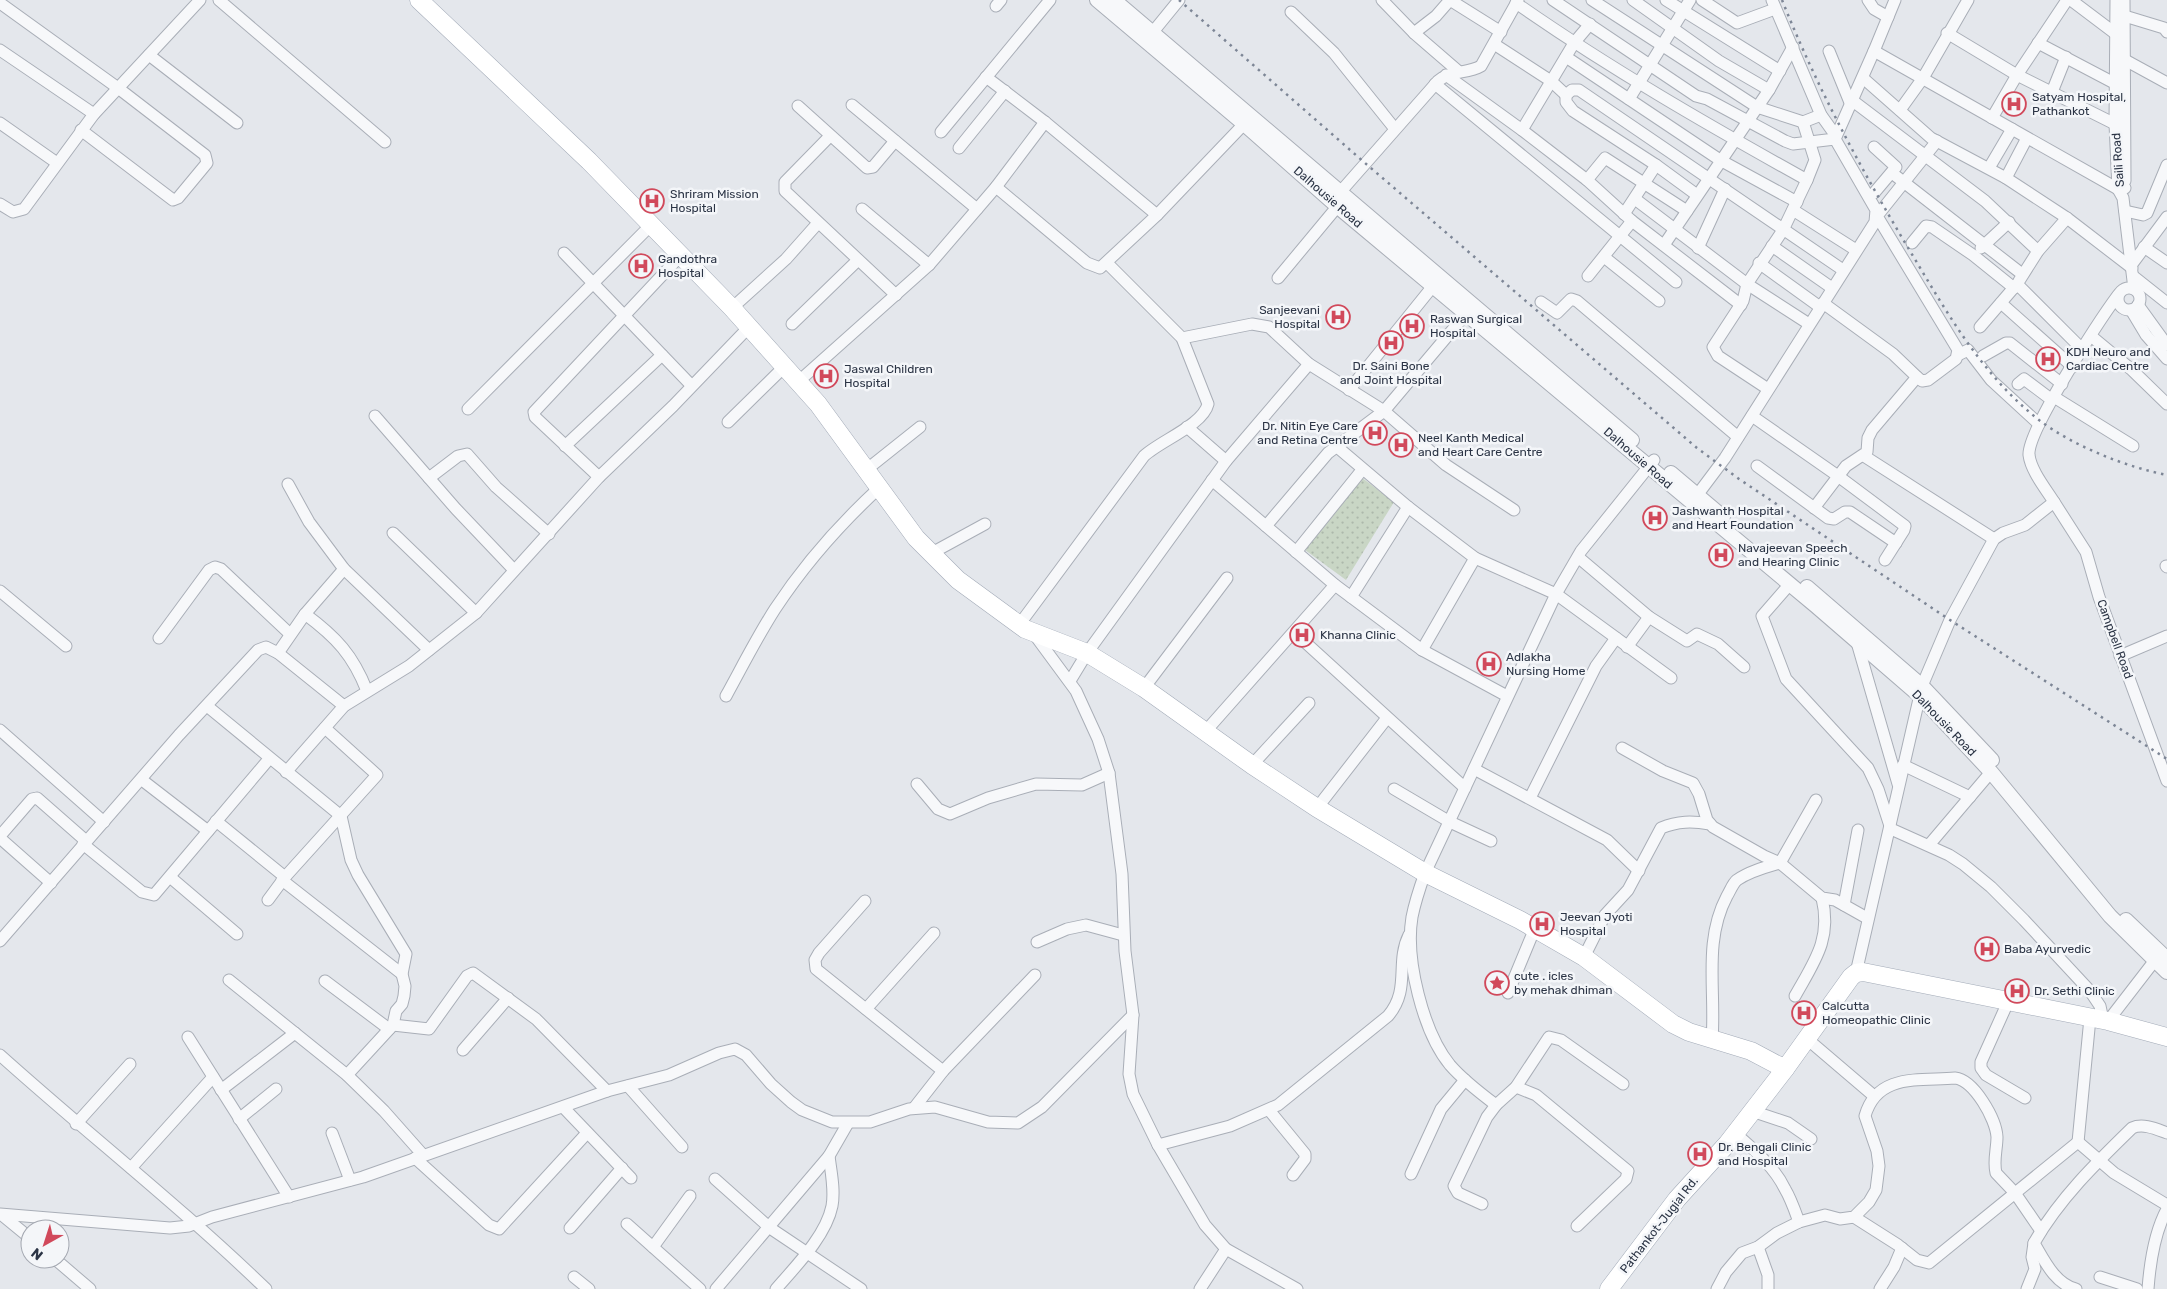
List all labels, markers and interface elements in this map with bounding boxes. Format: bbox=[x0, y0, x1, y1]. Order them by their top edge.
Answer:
place label: Satyam Hospital, Pathankot bbox=[2032, 90, 2126, 118]
hospital icon: Satyam Hospital, Pathankot bbox=[2001, 91, 2027, 117]
street label: Saili Road bbox=[2109, 132, 2127, 188]
street label: Dalhousie Road bbox=[1291, 163, 1365, 231]
place label: Shriram Mission Hospital bbox=[670, 187, 759, 215]
hospital icon: Shriram Mission Hospital bbox=[639, 188, 665, 214]
place label: Gandothra Hospital bbox=[658, 252, 717, 280]
hospital icon: Gandothra Hospital bbox=[628, 253, 654, 279]
place label: Sanjeevani Hospital bbox=[1259, 303, 1320, 331]
hospital icon: Sanjeevani Hospital bbox=[1325, 304, 1351, 330]
place label: Raswan Surgical Hospital bbox=[1430, 312, 1522, 340]
hospital icon: Raswan Surgical Hospital bbox=[1399, 313, 1425, 339]
hospital icon: Dr. Saini Bone and Joint Hospital bbox=[1378, 330, 1404, 356]
place label: KDH Neuro and Cardiac Centre bbox=[2066, 345, 2151, 373]
hospital icon: KDH Neuro and Cardiac Centre bbox=[2035, 346, 2061, 372]
place label: Dr. Saini Bone and Joint Hospital bbox=[1340, 359, 1442, 387]
place label: Jaswal Children Hospital bbox=[844, 362, 933, 390]
hospital icon: Jaswal Children Hospital bbox=[813, 363, 839, 389]
place label: Dr. Nitin Eye Care and Retina Centre bbox=[1257, 419, 1358, 447]
hospital icon: Dr. Nitin Eye Care and Retina Centre bbox=[1362, 420, 1388, 446]
street label: Dalhousie Road bbox=[1601, 424, 1675, 492]
place label: Neel Kanth Medical and Heart Care Centre bbox=[1418, 431, 1543, 459]
hospital icon: Neel Kanth Medical and Heart Care Centre bbox=[1388, 432, 1414, 458]
place label: Jashwanth Hospital and Heart Foundation bbox=[1672, 504, 1794, 532]
hospital icon: Jashwanth Hospital and Heart Foundation bbox=[1642, 505, 1668, 531]
place label: Navajeevan Speech and Hearing Clinic bbox=[1738, 541, 1848, 569]
hospital icon: Navajeevan Speech and Hearing Clinic bbox=[1708, 542, 1734, 568]
street label: Campbell Road bbox=[2094, 597, 2136, 681]
hospital icon: Khanna Clinic bbox=[1289, 622, 1315, 648]
place label: Khanna Clinic bbox=[1320, 628, 1396, 642]
place label: Adlakha Nursing Home bbox=[1506, 650, 1586, 678]
hospital icon: Adlakha Nursing Home bbox=[1476, 651, 1502, 677]
street label: Dalhousie Road bbox=[1909, 687, 1979, 759]
place label: Jeevan Jyoti Hospital bbox=[1560, 910, 1633, 938]
hospital icon: Jeevan Jyoti Hospital bbox=[1529, 911, 1555, 937]
hospital icon: Baba Ayurvedic bbox=[1974, 936, 2000, 962]
place label: Baba Ayurvedic bbox=[2004, 942, 2091, 956]
place label: cute . icles by mehak dhiman bbox=[1514, 969, 1612, 997]
place icon: cute . icles by mehak dhiman bbox=[1484, 970, 1510, 996]
hospital icon: Dr. Sethi Clinic bbox=[2004, 978, 2030, 1004]
place label: Dr. Sethi Clinic bbox=[2034, 984, 2115, 998]
place label: Calcutta Homeopathic Clinic bbox=[1822, 999, 1931, 1027]
hospital icon: Calcutta Homeopathic Clinic bbox=[1791, 1000, 1817, 1026]
place label: Dr. Bengali Clinic and Hospital bbox=[1718, 1140, 1812, 1168]
hospital icon: Dr. Bengali Clinic and Hospital bbox=[1687, 1141, 1713, 1167]
street label: Pathankot-Jugial Rd. bbox=[1617, 1174, 1701, 1276]
north arrow bbox=[20, 1219, 70, 1269]
text: N bbox=[28, 1244, 46, 1263]

